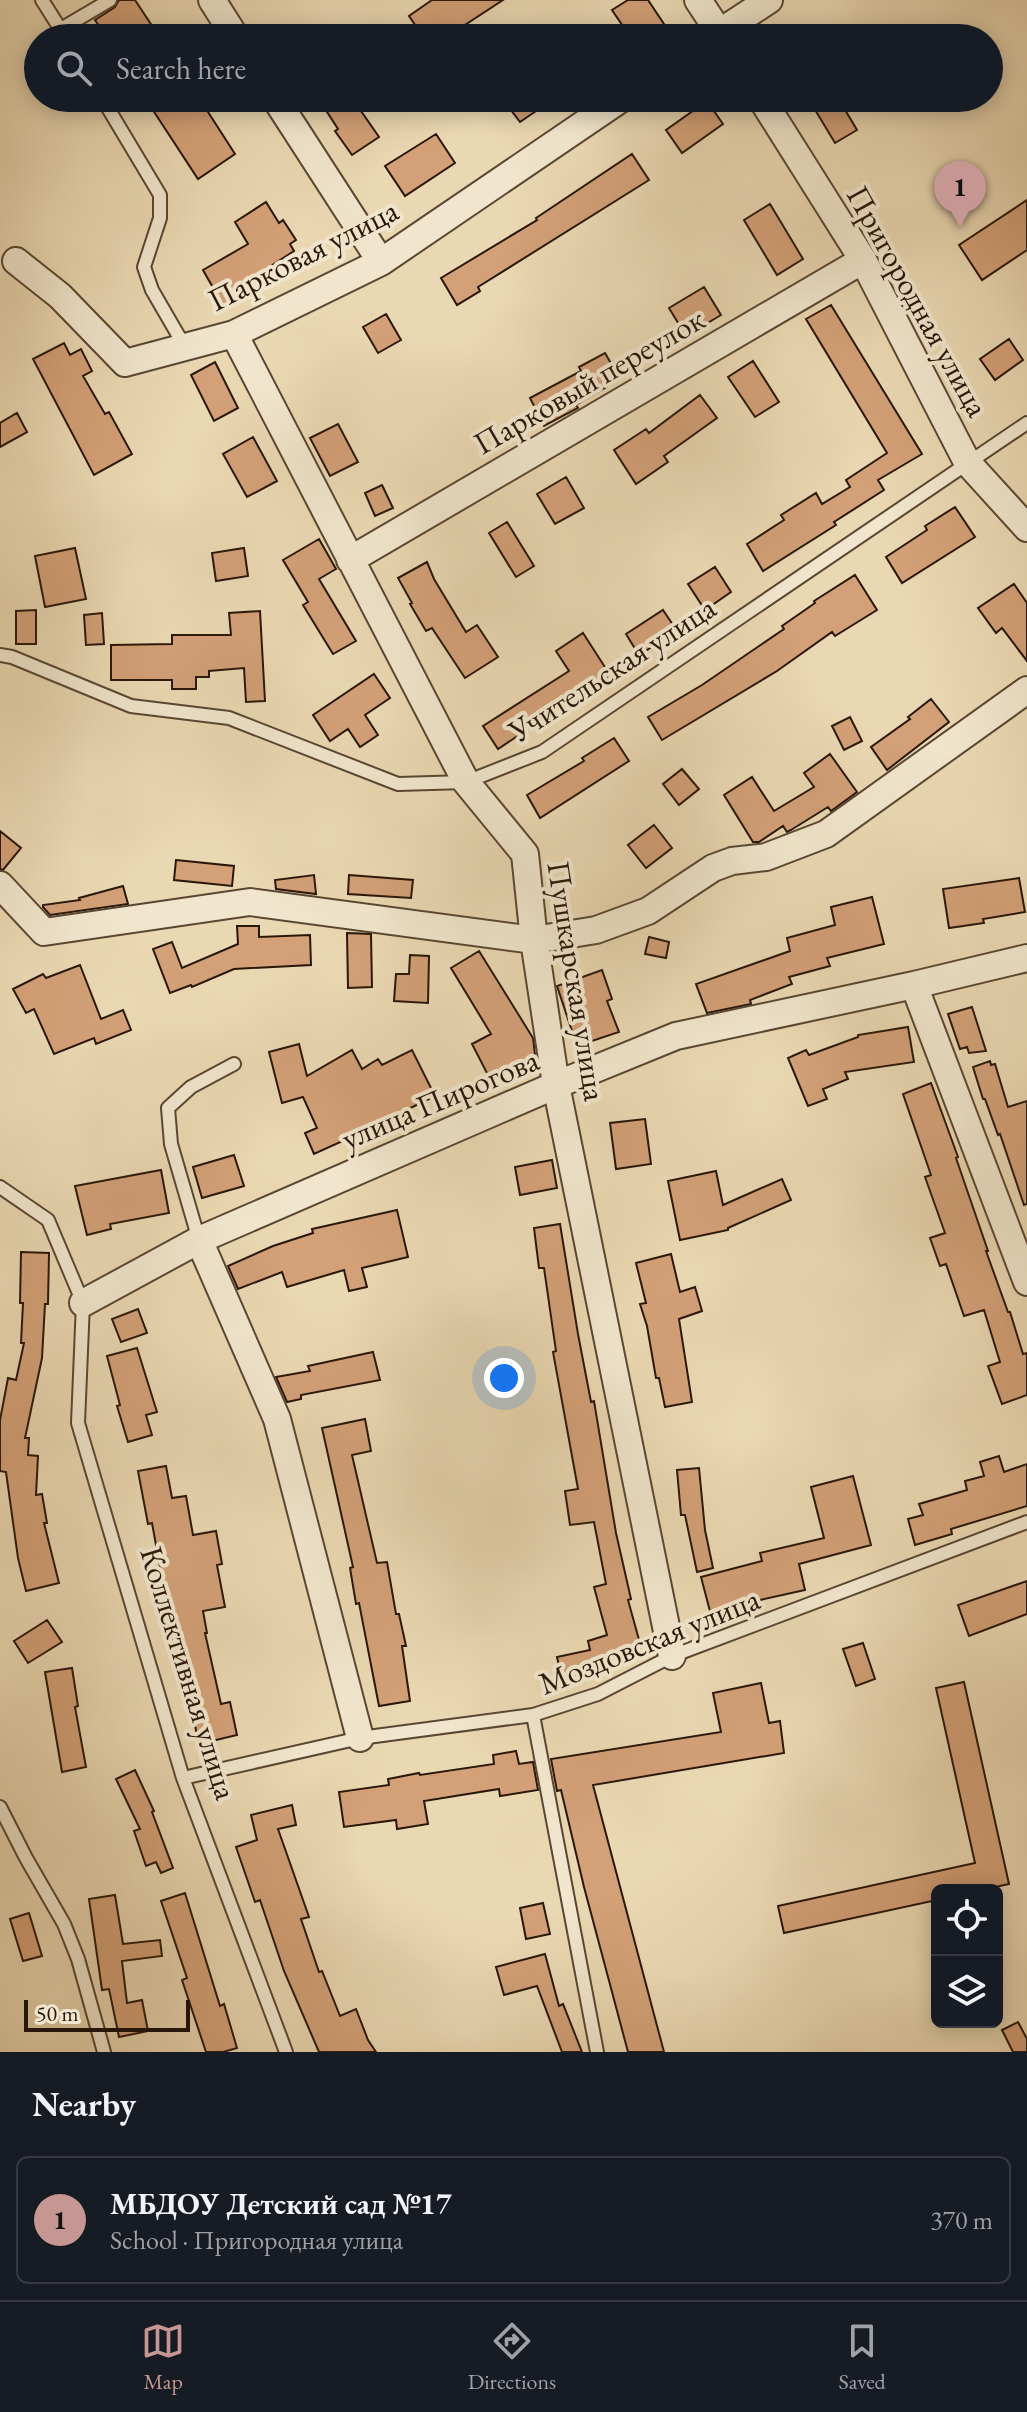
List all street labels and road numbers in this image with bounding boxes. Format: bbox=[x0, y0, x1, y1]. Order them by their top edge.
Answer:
street label: Пригородная улица bbox=[837, 178, 999, 424]
street label: Парковая улица bbox=[201, 189, 405, 321]
street label: Парковый переулок bbox=[466, 298, 712, 464]
street label: Учительская улица bbox=[500, 586, 724, 752]
street label: Пушкарская улица bbox=[537, 858, 617, 1104]
street label: улица Пирогова bbox=[335, 1038, 545, 1159]
street label: Коллективная улица bbox=[131, 1541, 248, 1805]
street label: Моздовская улица bbox=[532, 1577, 766, 1704]

